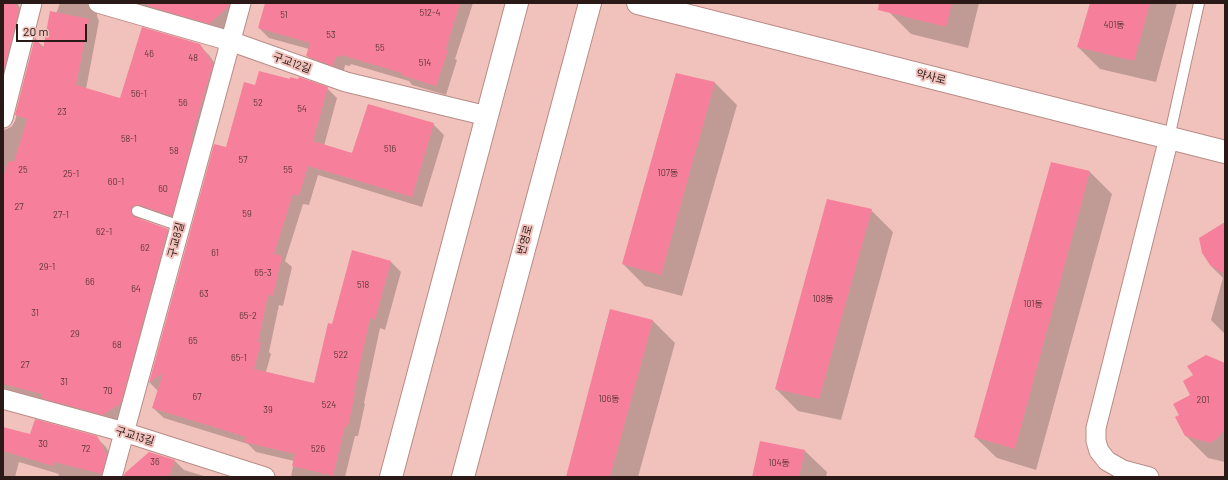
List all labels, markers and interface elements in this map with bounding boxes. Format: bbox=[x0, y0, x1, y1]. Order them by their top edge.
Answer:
house number: 512-4 bbox=[420, 8, 440, 18]
house number: 51 bbox=[280, 10, 288, 20]
scale bar bbox=[18, 16, 89, 42]
house number: 401동 bbox=[1103, 20, 1125, 30]
text: 20 m bbox=[23, 24, 49, 38]
house number: 53 bbox=[326, 30, 336, 40]
house number: 55 bbox=[375, 43, 385, 53]
house number: 46 bbox=[144, 49, 154, 59]
street label: 구교12길 bbox=[271, 50, 313, 76]
house number: 48 bbox=[188, 53, 198, 63]
house number: 514 bbox=[419, 58, 431, 68]
street label: 약사로 bbox=[915, 67, 947, 87]
house number: 56-1 bbox=[131, 89, 147, 99]
house number: 56 bbox=[178, 98, 188, 108]
house number: 52 bbox=[253, 98, 263, 108]
house number: 54 bbox=[297, 104, 307, 114]
house number: 23 bbox=[57, 107, 67, 117]
house number: 58-1 bbox=[121, 134, 137, 144]
house number: 516 bbox=[384, 144, 396, 154]
house number: 58 bbox=[169, 146, 179, 156]
house number: 57 bbox=[239, 155, 247, 165]
house number: 25 bbox=[18, 165, 28, 175]
house number: 55 bbox=[283, 165, 293, 175]
house number: 107동 bbox=[658, 168, 678, 178]
house number: 25-1 bbox=[63, 169, 79, 179]
house number: 60-1 bbox=[108, 177, 124, 187]
house number: 60 bbox=[158, 184, 168, 194]
house number: 27 bbox=[14, 202, 24, 212]
house number: 59 bbox=[242, 209, 252, 219]
house number: 27-1 bbox=[53, 210, 69, 220]
street label: 구교8길 bbox=[165, 221, 187, 259]
street label: 번영로 bbox=[515, 224, 535, 256]
house number: 62-1 bbox=[96, 227, 112, 237]
house number: 62 bbox=[140, 243, 150, 253]
house number: 61 bbox=[211, 248, 219, 258]
house number: 29-1 bbox=[39, 262, 55, 272]
house number: 65-3 bbox=[254, 268, 272, 278]
house number: 66 bbox=[85, 277, 95, 287]
house number: 518 bbox=[357, 280, 369, 290]
house number: 64 bbox=[131, 284, 141, 294]
house number: 63 bbox=[199, 289, 209, 299]
house number: 108동 bbox=[812, 294, 834, 304]
house number: 101동 bbox=[1023, 299, 1043, 309]
house number: 31 bbox=[31, 308, 39, 318]
house number: 65-2 bbox=[239, 311, 257, 321]
house number: 29 bbox=[70, 329, 80, 339]
house number: 65 bbox=[188, 336, 198, 346]
house number: 68 bbox=[112, 340, 122, 350]
house number: 522 bbox=[334, 350, 348, 360]
house number: 65-1 bbox=[231, 353, 247, 363]
house number: 27 bbox=[20, 360, 30, 370]
house number: 31 bbox=[60, 377, 68, 387]
house number: 70 bbox=[103, 386, 113, 396]
house number: 67 bbox=[193, 392, 201, 402]
house number: 106동 bbox=[598, 394, 620, 404]
house number: 201 bbox=[1197, 395, 1209, 405]
house number: 524 bbox=[322, 400, 336, 410]
house number: 39 bbox=[263, 405, 273, 415]
street label: 구교13길 bbox=[114, 424, 156, 448]
house number: 30 bbox=[38, 439, 48, 449]
house number: 72 bbox=[81, 444, 91, 454]
house number: 526 bbox=[311, 444, 325, 454]
house number: 36 bbox=[150, 457, 160, 467]
house number: 104동 bbox=[768, 458, 790, 468]

